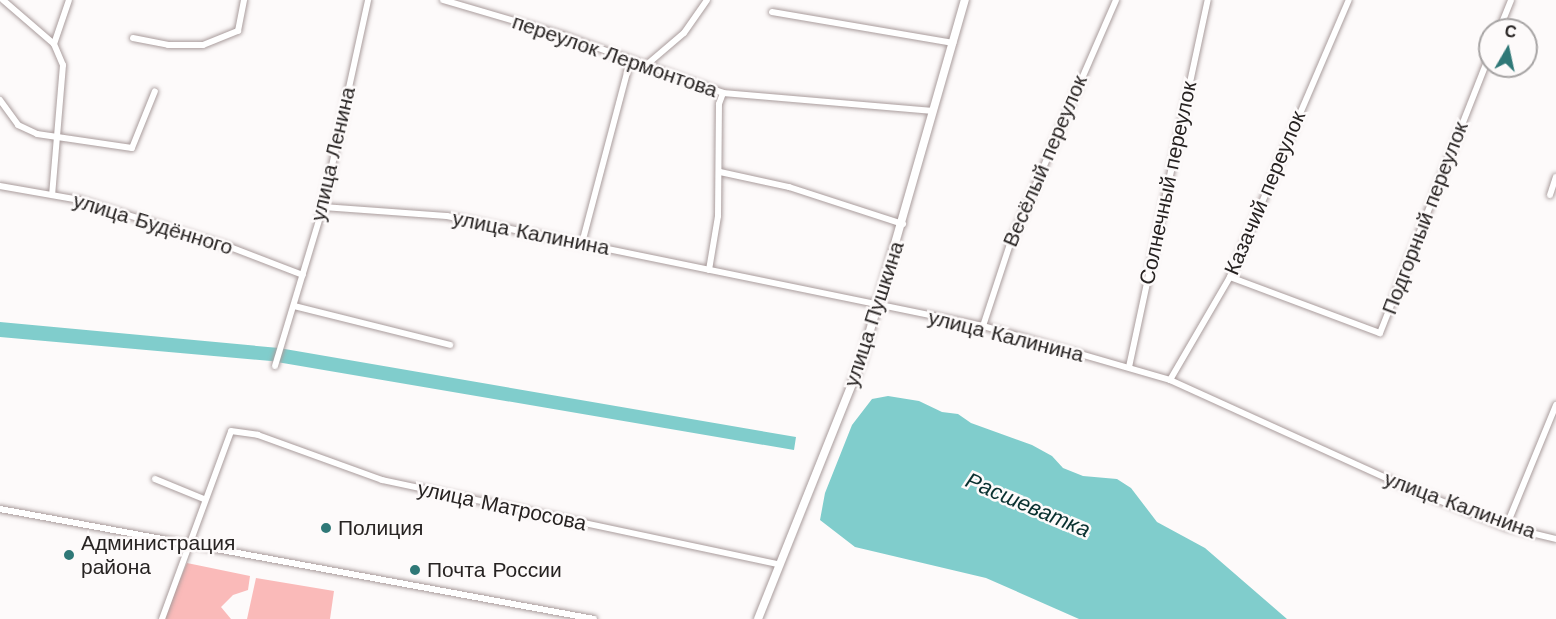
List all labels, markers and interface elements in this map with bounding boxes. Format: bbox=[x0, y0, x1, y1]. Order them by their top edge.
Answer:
street label: переулок Лермонтова bbox=[509, 9, 721, 103]
north arrow bbox=[1478, 18, 1538, 78]
text: С bbox=[1503, 21, 1518, 42]
street label: Весёлый переулок bbox=[998, 72, 1092, 250]
street label: Солнечный переулок bbox=[1134, 79, 1202, 287]
street label: улица Ленина bbox=[305, 84, 361, 224]
street label: Казачий переулок bbox=[1219, 107, 1311, 279]
street label: Подгорный переулок bbox=[1377, 118, 1473, 318]
street label: улица Будённого bbox=[70, 188, 236, 260]
street label: улица Калинина bbox=[450, 205, 612, 261]
street label: улица Пушкина bbox=[839, 238, 909, 390]
street label: улица Калинина bbox=[926, 304, 1086, 368]
street label: улица Калинина bbox=[1381, 466, 1539, 544]
water label: Расшеватка bbox=[962, 467, 1094, 543]
street label: улица Матросова bbox=[415, 476, 589, 536]
place label: Полиция bbox=[338, 515, 423, 541]
marker: Полиция bbox=[319, 521, 333, 535]
place label: Администрация района bbox=[81, 530, 235, 580]
marker: Администрация района bbox=[62, 548, 76, 562]
place label: Почта России bbox=[427, 557, 562, 583]
marker: Почта России bbox=[408, 563, 422, 577]

